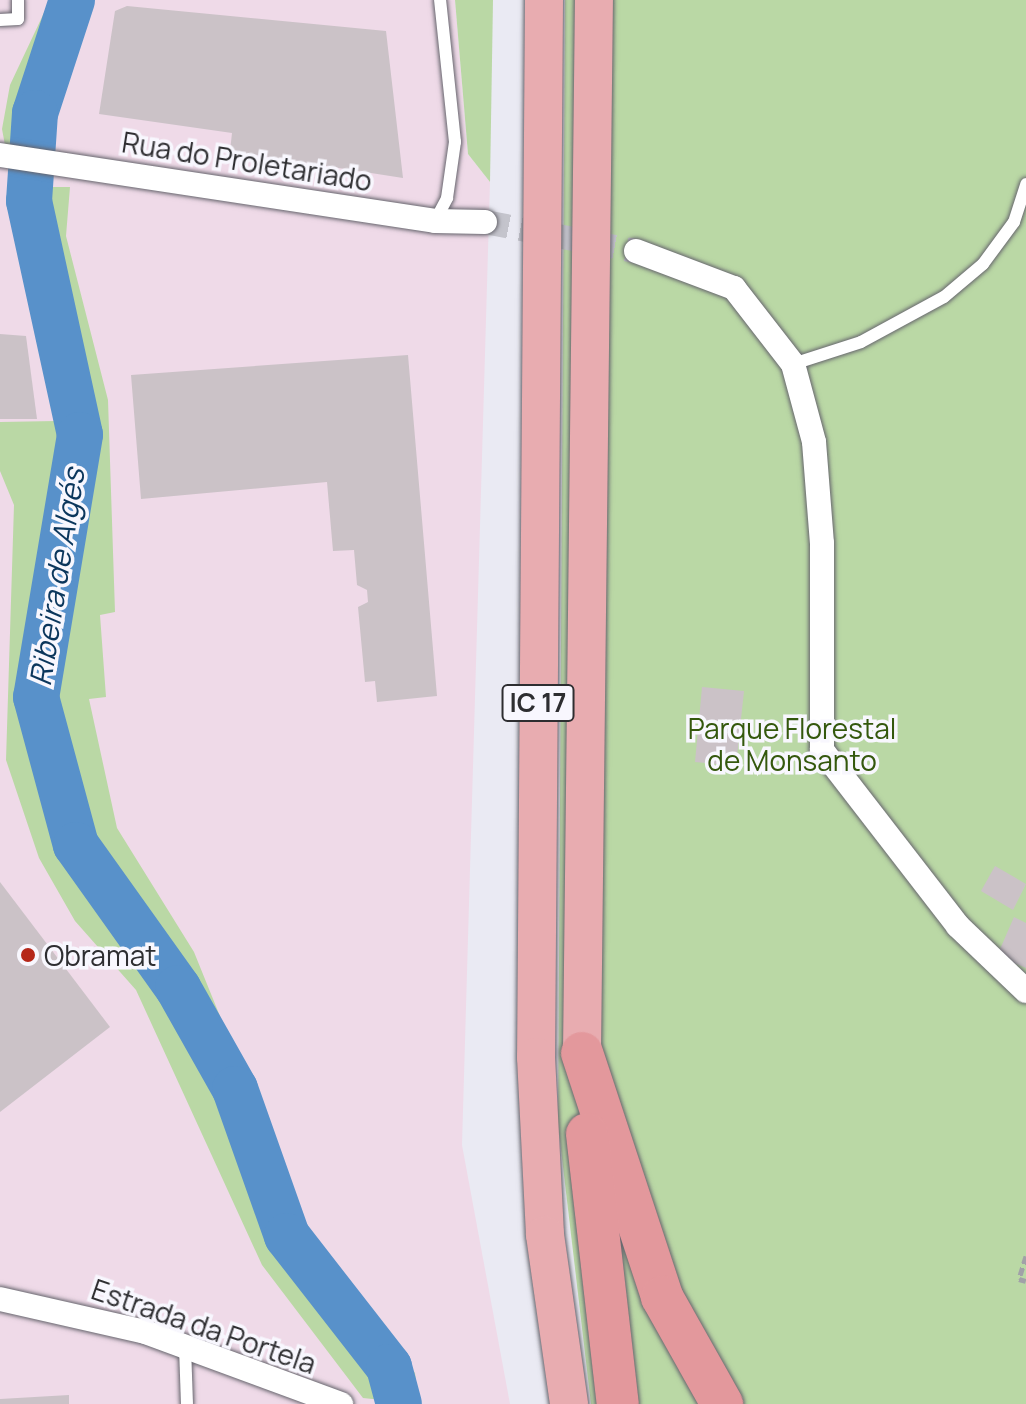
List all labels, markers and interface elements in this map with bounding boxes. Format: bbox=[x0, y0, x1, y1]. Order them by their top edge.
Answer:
street label: Rua do Proletariado bbox=[120, 125, 374, 197]
water label: Ribeira de Algés bbox=[22, 466, 92, 688]
road number: IC 17 bbox=[500, 681, 576, 725]
park label: Parque Florestal de Monsanto bbox=[688, 711, 896, 777]
place label: Obramat bbox=[44, 938, 156, 972]
marker: Obramat bbox=[19, 946, 37, 964]
street label: Estrada da Portela bbox=[87, 1272, 321, 1380]

